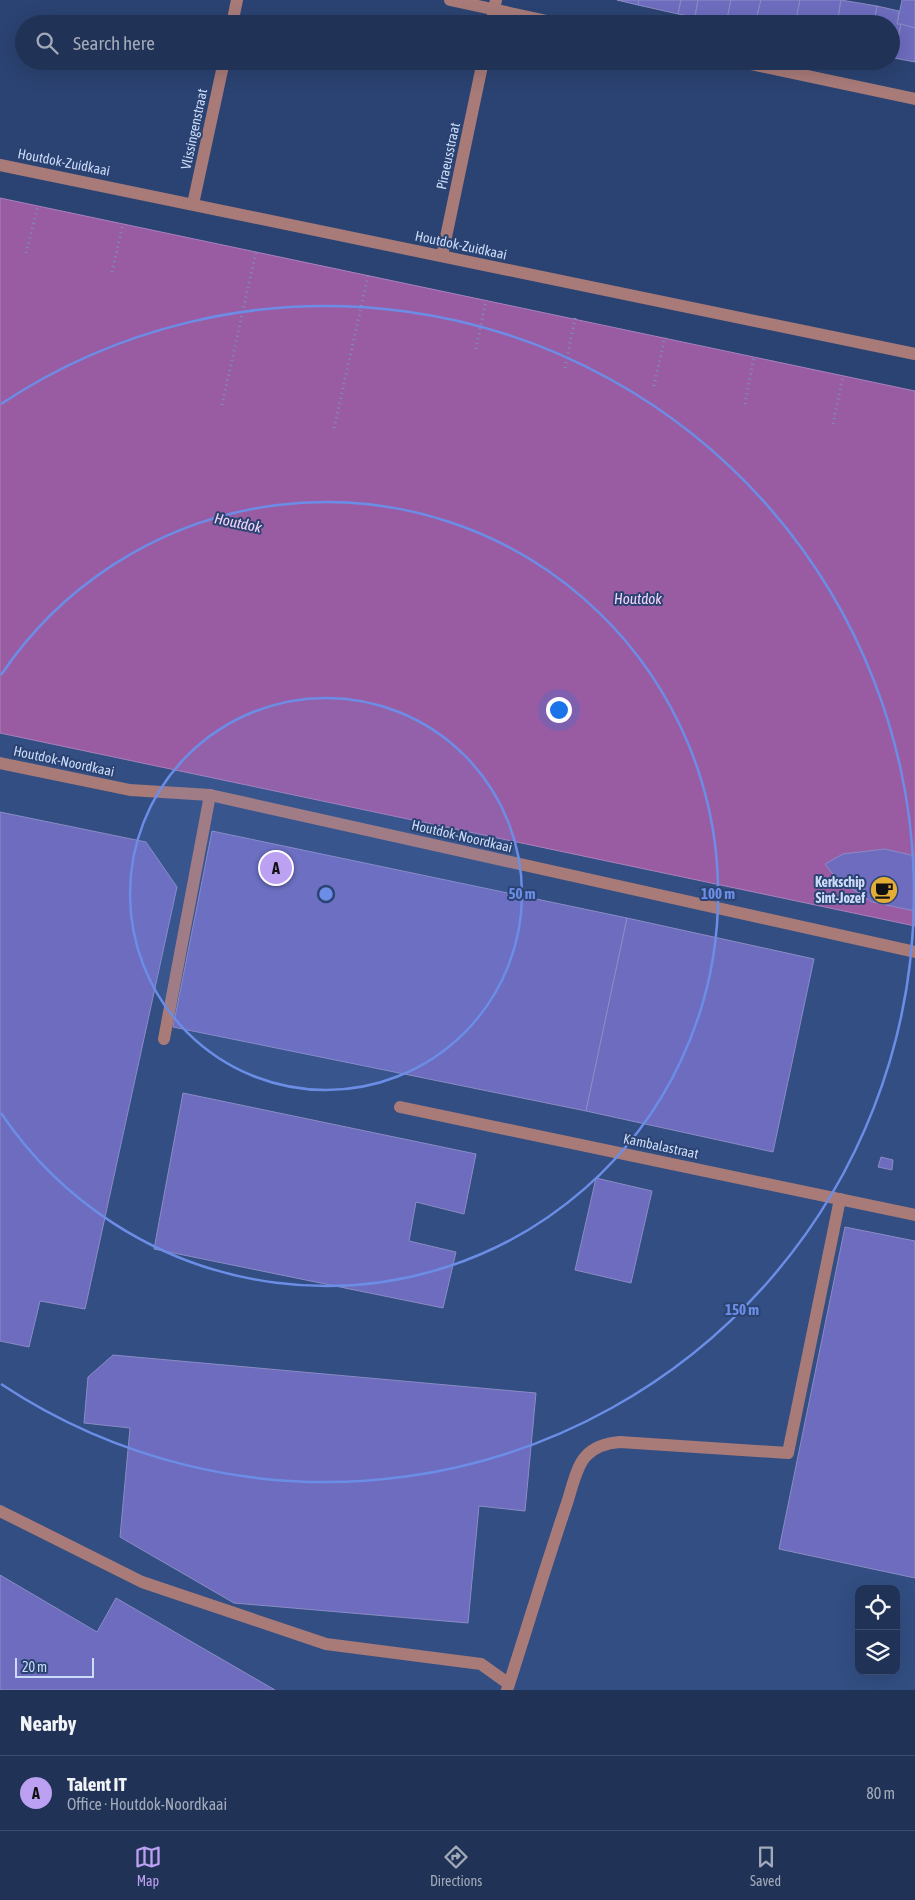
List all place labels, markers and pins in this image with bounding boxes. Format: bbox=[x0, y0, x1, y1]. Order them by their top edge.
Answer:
pin: A bbox=[260, 849, 292, 887]
place label: Kerkschip Sint-Jozef bbox=[815, 874, 865, 906]
cafe icon: Kerkschip Sint-Jozef bbox=[869, 875, 899, 905]
centre of rings bbox=[317, 885, 335, 903]

